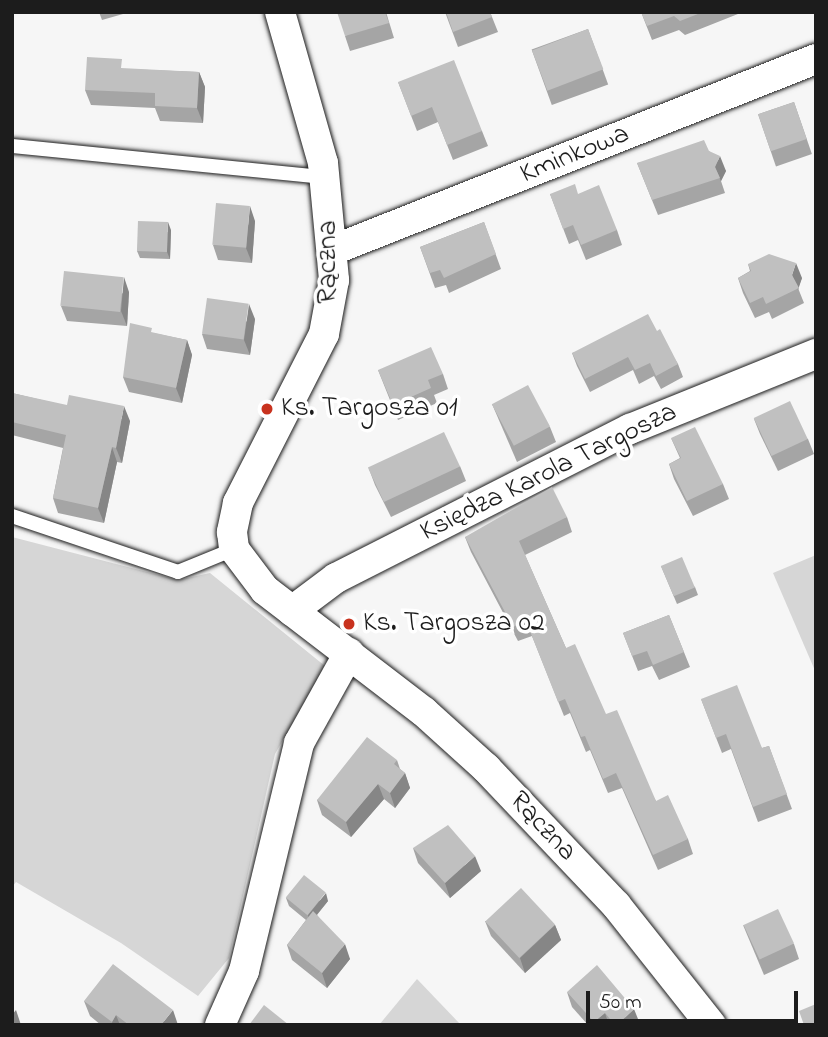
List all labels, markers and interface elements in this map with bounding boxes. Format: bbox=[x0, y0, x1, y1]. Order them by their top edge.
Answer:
street label: Kminkowa bbox=[516, 118, 634, 192]
street label: Rączna bbox=[312, 220, 346, 304]
place label: Ks. Targosza 01 bbox=[281, 392, 458, 426]
street label: Księdza Karola Targosza bbox=[415, 396, 683, 550]
marker: Ks. Targosza 01 bbox=[259, 401, 275, 417]
place label: Ks. Targosza 02 bbox=[363, 607, 545, 641]
marker: Ks. Targosza 02 bbox=[341, 616, 357, 632]
street label: Rączna bbox=[501, 785, 583, 869]
scale bar bbox=[590, 978, 802, 1022]
text: 50 m bbox=[599, 988, 642, 1018]

